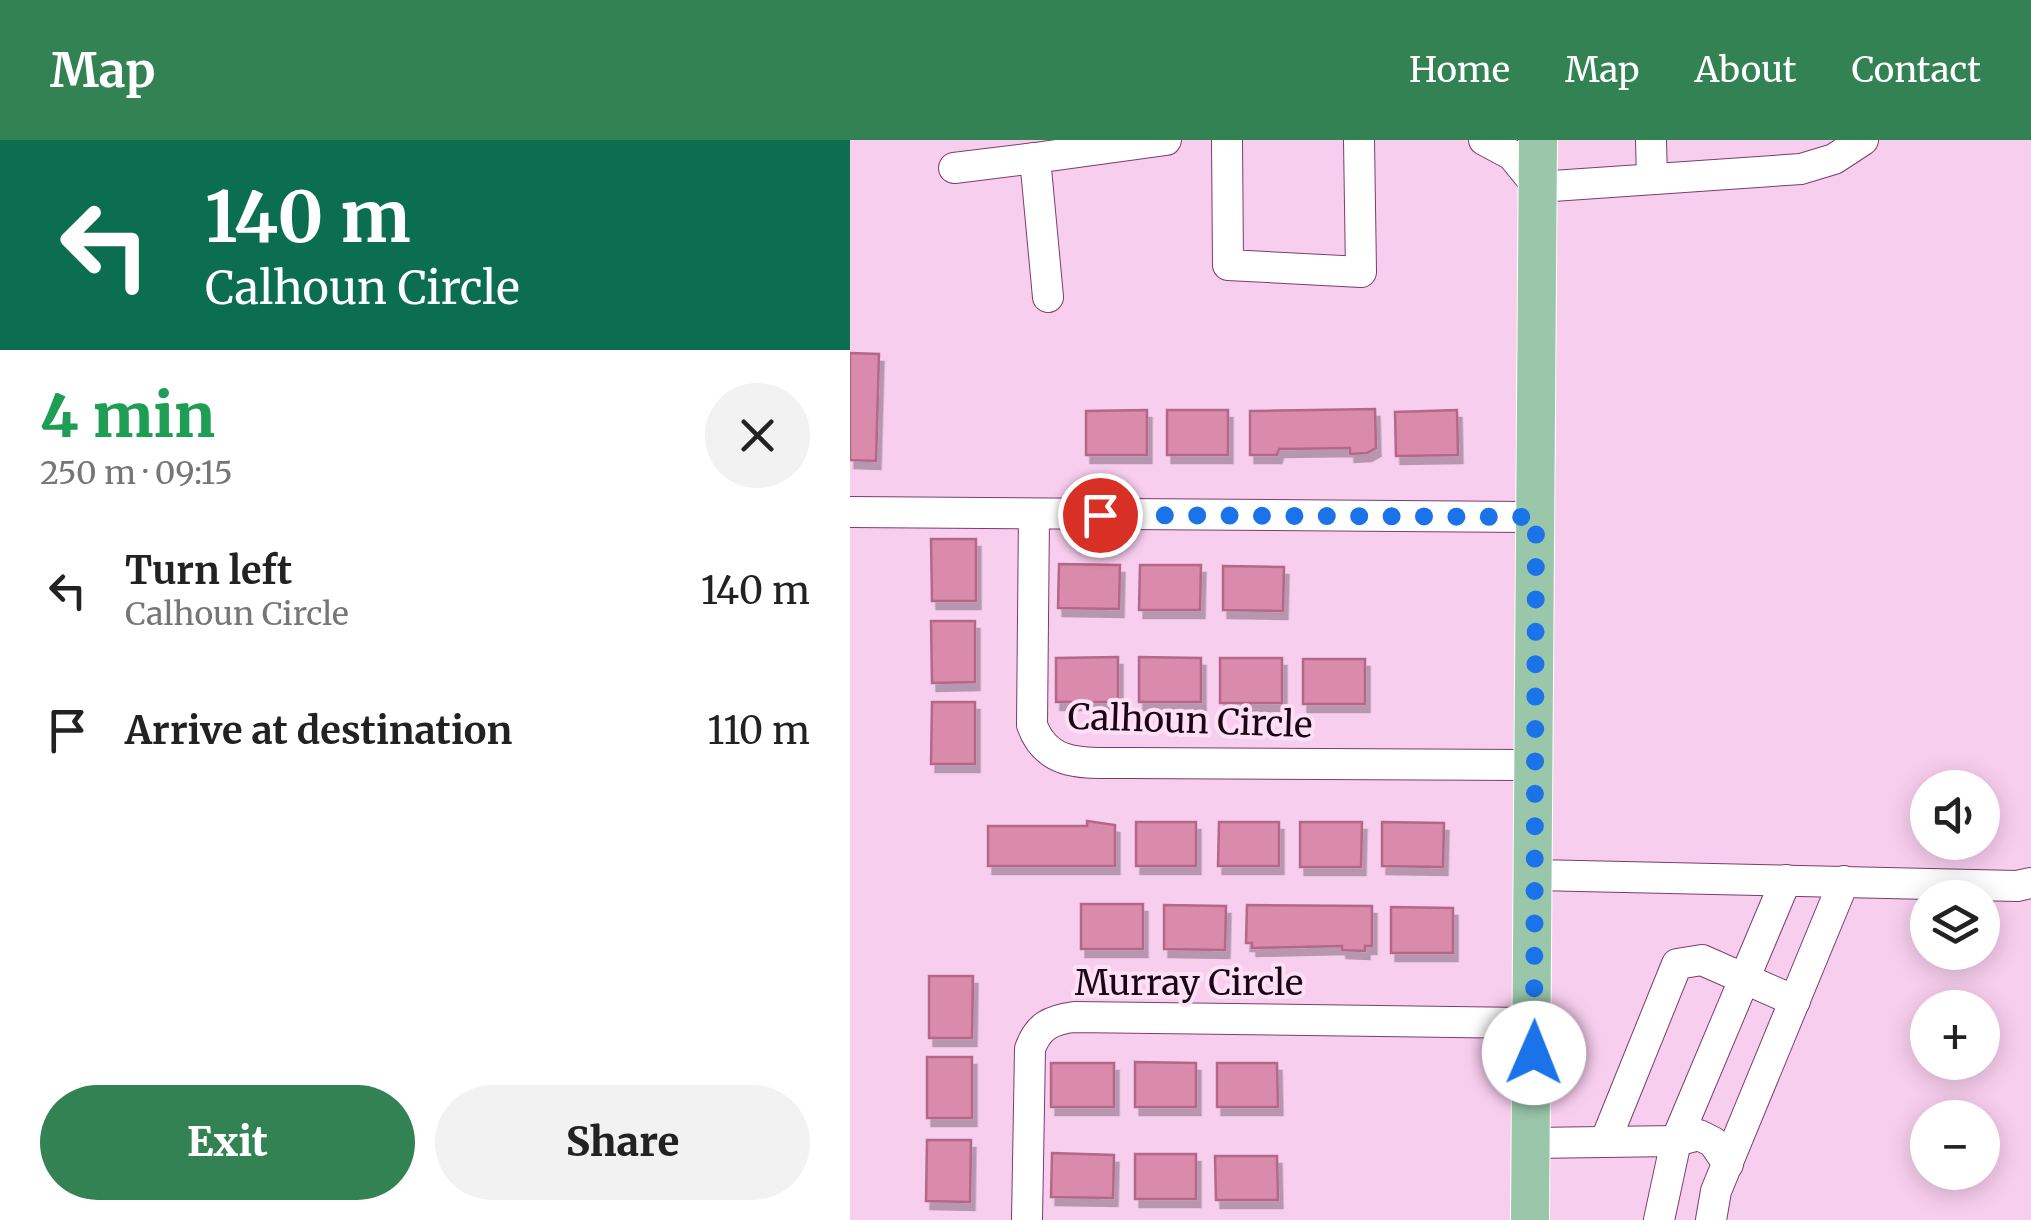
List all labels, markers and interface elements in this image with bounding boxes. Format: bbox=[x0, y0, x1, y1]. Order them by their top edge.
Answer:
text: Map bbox=[50, 40, 155, 100]
text: Home bbox=[1409, 48, 1510, 92]
text: Map bbox=[1565, 48, 1640, 92]
text: About bbox=[1695, 48, 1796, 92]
text: Contact bbox=[1851, 48, 1981, 92]
text: 140 m bbox=[205, 173, 411, 261]
icon: left bbox=[40, 180, 170, 310]
text: Calhoun Circle bbox=[205, 260, 520, 316]
text: 4 min bbox=[40, 378, 215, 453]
button: close bbox=[705, 383, 810, 488]
text: 250 m · 09:15 bbox=[40, 453, 233, 493]
pin bbox=[1058, 473, 1143, 558]
icon: arrive bbox=[1073, 488, 1128, 543]
text: Turn left bbox=[125, 547, 292, 594]
icon: left bbox=[40, 563, 95, 618]
text: 140 m bbox=[701, 567, 810, 614]
text: Calhoun Circle bbox=[125, 594, 349, 634]
street label: Calhoun Circle bbox=[1067, 695, 1313, 747]
icon: arrive bbox=[40, 703, 95, 758]
text: Arrive at destination bbox=[125, 707, 512, 754]
text: 110 m bbox=[707, 707, 810, 754]
map controls bbox=[1910, 770, 2000, 1190]
button: sound bbox=[1910, 770, 2000, 860]
button: layers bbox=[1910, 880, 2000, 970]
street label: Murray Circle bbox=[1075, 961, 1303, 1005]
button: + bbox=[1910, 990, 2000, 1080]
position arrow bbox=[1482, 1001, 1586, 1105]
button: Exit bbox=[40, 1085, 415, 1200]
button: Share bbox=[435, 1085, 810, 1200]
button: − bbox=[1910, 1100, 2000, 1190]

